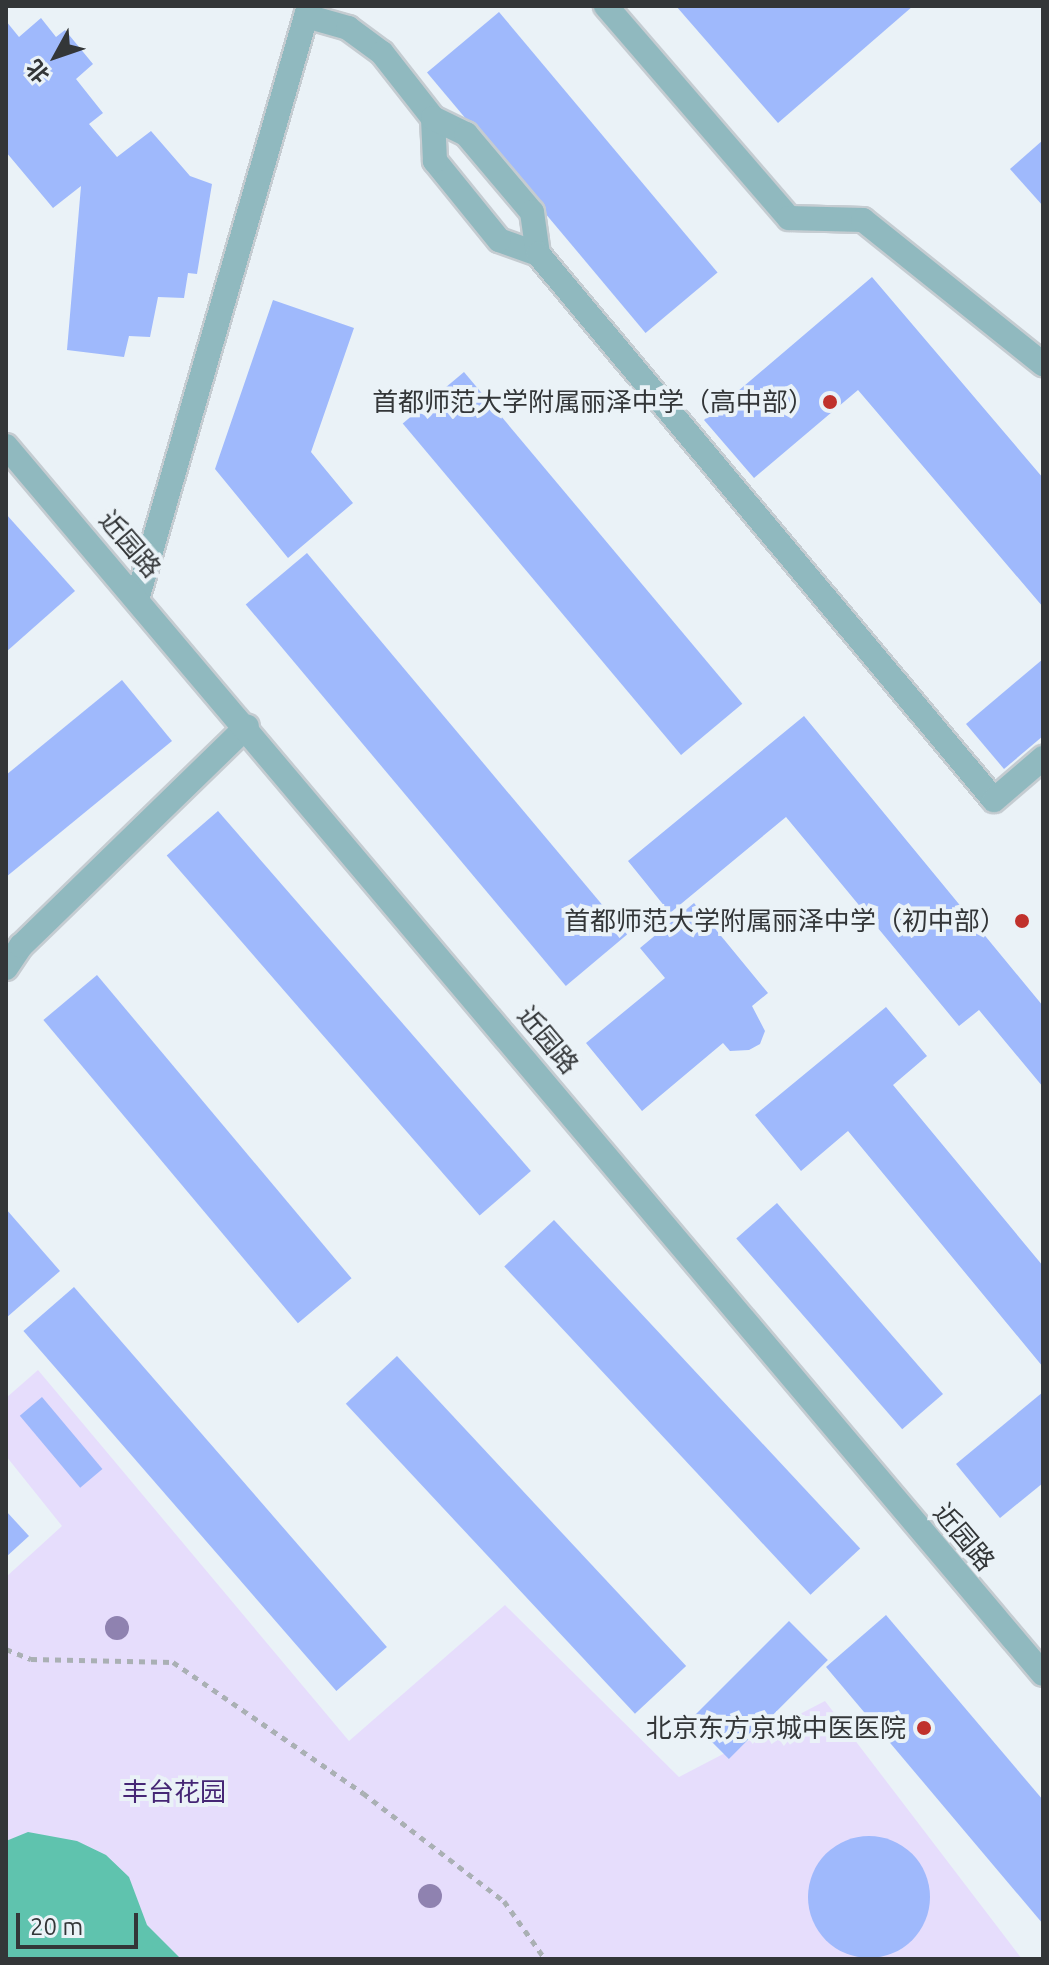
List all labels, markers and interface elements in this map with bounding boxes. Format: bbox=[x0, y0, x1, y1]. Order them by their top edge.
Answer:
north arrow bbox=[16, 16, 96, 96]
text: 北 bbox=[21, 55, 54, 88]
place label: 首都师范大学附属丽泽中学（高中部） bbox=[372, 386, 814, 418]
marker: 首都师范大学附属丽泽中学（高中部） bbox=[821, 393, 839, 411]
street label: 近园路 bbox=[93, 504, 167, 584]
place label: 首都师范大学附属丽泽中学（初中部） bbox=[564, 905, 1006, 937]
marker: 首都师范大学附属丽泽中学（初中部） bbox=[1013, 912, 1031, 930]
street label: 近园路 bbox=[511, 1000, 585, 1080]
street label: 近园路 bbox=[927, 1497, 1001, 1577]
place label: 北京东方京城中医医院 bbox=[646, 1712, 906, 1744]
marker: 北京东方京城中医医院 bbox=[913, 1717, 935, 1739]
park label: 丰台花园 bbox=[122, 1776, 226, 1808]
scale bar bbox=[20, 1897, 142, 1947]
text: 20 m bbox=[30, 1913, 83, 1940]

